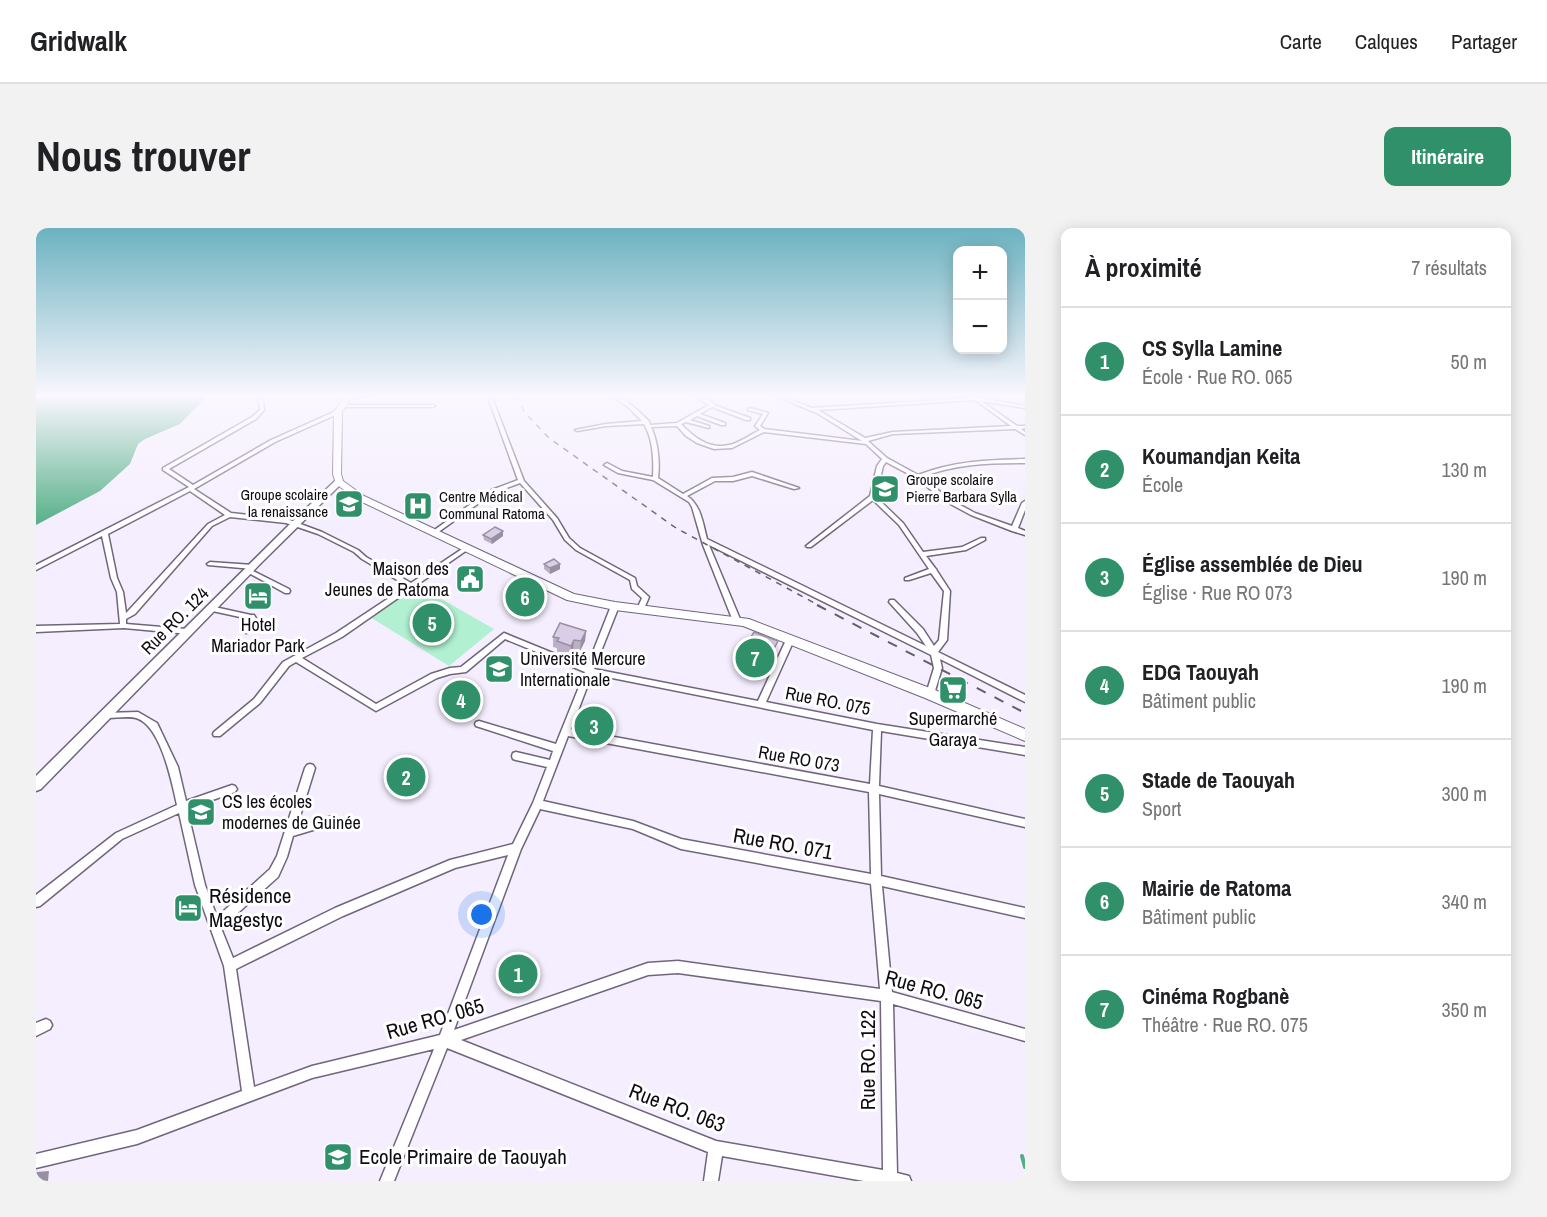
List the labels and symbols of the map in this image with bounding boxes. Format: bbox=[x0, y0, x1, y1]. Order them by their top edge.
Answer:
place label: Groupe scolaire Pierre Barbara Sylla bbox=[906, 469, 1017, 507]
school or university icon: Groupe scolaire Pierre Barbara Sylla bbox=[869, 473, 901, 505]
place label: Groupe scolaire la renaissance bbox=[240, 484, 328, 522]
place label: Centre Médical Communal Ratoma bbox=[439, 486, 545, 524]
school or university icon: Groupe scolaire la renaissance bbox=[333, 488, 365, 520]
hospital icon: Centre Médical Communal Ratoma bbox=[402, 490, 434, 522]
place label: Maison des Jeunes de Ratoma bbox=[325, 556, 449, 602]
public building icon: Maison des Jeunes de Ratoma bbox=[454, 563, 486, 595]
pin: 6 bbox=[506, 574, 544, 620]
hotel icon: Hotel Mariador Park bbox=[242, 580, 274, 612]
street label: Rue RO. 124 bbox=[135, 581, 214, 660]
pin: 5 bbox=[412, 600, 452, 646]
place label: Hotel Mariador Park bbox=[211, 612, 305, 658]
pin: 7 bbox=[736, 636, 774, 680]
place label: Université Mercure Internationale bbox=[520, 646, 646, 692]
school or university icon: Université Mercure Internationale bbox=[483, 653, 515, 685]
supermarket icon: Supermarché Garaya bbox=[937, 674, 969, 706]
pin: 4 bbox=[442, 678, 480, 722]
street label: Rue RO. 075 bbox=[783, 680, 873, 721]
pin: 3 bbox=[574, 704, 614, 748]
place label: Supermarché Garaya bbox=[909, 706, 997, 752]
street label: Rue RO 073 bbox=[757, 739, 842, 778]
pin: 2 bbox=[386, 754, 425, 800]
place label: CS les écoles modernes de Guinée bbox=[222, 789, 361, 835]
school or university icon: CS les écoles modernes de Guinée bbox=[185, 796, 217, 828]
street label: Rue RO. 071 bbox=[731, 821, 836, 867]
place label: Résidence Magestyc bbox=[209, 881, 291, 934]
hotel icon: Résidence Magestyc bbox=[172, 892, 204, 924]
your location bbox=[467, 900, 496, 929]
pin: 1 bbox=[498, 952, 538, 996]
street label: Rue RO. 065 bbox=[882, 963, 986, 1017]
street label: Rue RO. 065 bbox=[383, 991, 487, 1046]
street label: Rue RO. 122 bbox=[853, 1010, 882, 1110]
street label: Rue RO. 063 bbox=[625, 1076, 729, 1139]
school or university icon: Ecole Primaire de Taouyah bbox=[322, 1141, 354, 1173]
place label: Ecole Primaire de Taouyah bbox=[359, 1142, 567, 1171]

